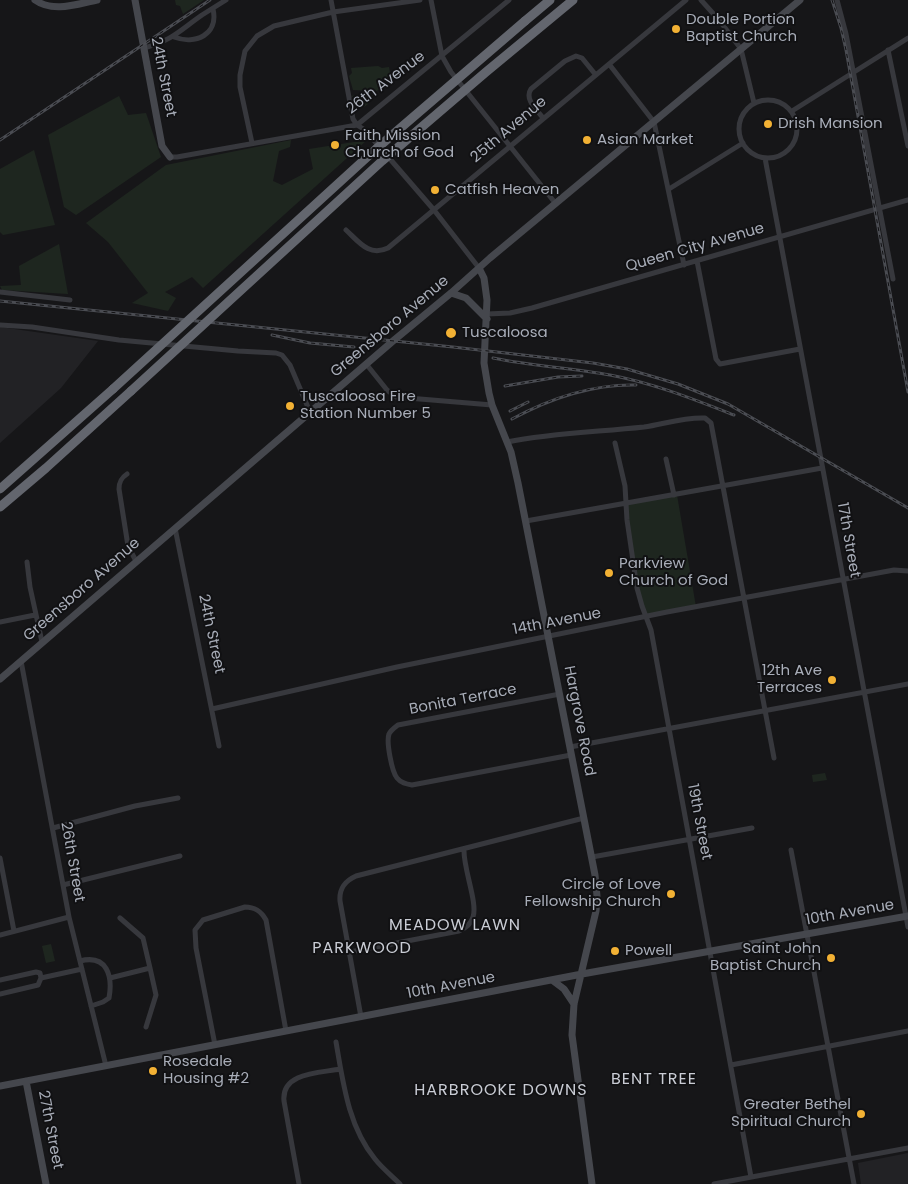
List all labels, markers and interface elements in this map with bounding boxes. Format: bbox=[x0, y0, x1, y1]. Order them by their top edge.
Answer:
place label: Double Portion Baptist Church bbox=[686, 11, 797, 46]
marker: Double Portion Baptist Church bbox=[670, 23, 682, 35]
street label: 24th Street bbox=[146, 36, 180, 118]
street label: 26th Avenue bbox=[343, 48, 429, 118]
street label: 25th Avenue bbox=[467, 93, 551, 167]
place label: Drish Mansion bbox=[778, 115, 883, 133]
marker: Drish Mansion bbox=[762, 118, 774, 130]
place label: Faith Mission Church of God bbox=[345, 127, 454, 162]
place label: Asian Market bbox=[597, 131, 694, 149]
marker: Asian Market bbox=[581, 134, 593, 146]
marker: Faith Mission Church of God bbox=[329, 139, 341, 151]
place label: Catfish Heaven bbox=[445, 181, 559, 199]
marker: Catfish Heaven bbox=[429, 184, 441, 196]
street label: Queen City Avenue bbox=[624, 220, 766, 276]
street label: Greensboro Avenue bbox=[327, 272, 453, 382]
place label: Tuscaloosa bbox=[462, 324, 548, 342]
marker: Tuscaloosa bbox=[444, 326, 458, 340]
place label: Tuscaloosa Fire Station Number 5 bbox=[300, 388, 431, 423]
marker: Tuscaloosa Fire Station Number 5 bbox=[284, 400, 296, 412]
street label: 17th Street bbox=[833, 501, 863, 579]
street label: Greensboro Avenue bbox=[20, 534, 144, 646]
place label: Parkview Church of God bbox=[619, 555, 728, 590]
marker: Parkview Church of God bbox=[603, 567, 615, 579]
street label: 24th Street bbox=[194, 592, 228, 676]
street label: 14th Avenue bbox=[511, 605, 603, 639]
place label: 12th Ave Terraces bbox=[757, 662, 822, 697]
street label: Hargrove Road bbox=[559, 664, 599, 778]
marker: 12th Ave Terraces bbox=[826, 674, 838, 686]
street label: Bonita Terrace bbox=[408, 681, 518, 719]
street label: 19th Street bbox=[683, 782, 715, 862]
street label: 26th Street bbox=[56, 820, 88, 904]
place label: Circle of Love Fellowship Church bbox=[525, 876, 661, 911]
marker: Circle of Love Fellowship Church bbox=[665, 888, 677, 900]
street label: 10th Avenue bbox=[804, 896, 896, 930]
district label: MEADOW LAWN bbox=[388, 916, 522, 936]
district label: PARKWOOD bbox=[311, 939, 413, 959]
place label: Saint John Baptist Church bbox=[710, 940, 821, 975]
place label: Powell bbox=[625, 942, 672, 960]
marker: Powell bbox=[609, 945, 621, 957]
marker: Saint John Baptist Church bbox=[825, 952, 837, 964]
street label: 10th Avenue bbox=[405, 969, 497, 1003]
place label: Rosedale Housing #2 bbox=[163, 1053, 249, 1088]
marker: Rosedale Housing #2 bbox=[147, 1065, 159, 1077]
district label: BENT TREE bbox=[610, 1070, 698, 1090]
district label: HARBROOKE DOWNS bbox=[412, 1081, 590, 1101]
street label: 27th Street bbox=[34, 1089, 66, 1171]
place label: Greater Bethel Spiritual Church bbox=[731, 1096, 851, 1131]
marker: Greater Bethel Spiritual Church bbox=[855, 1108, 867, 1120]

